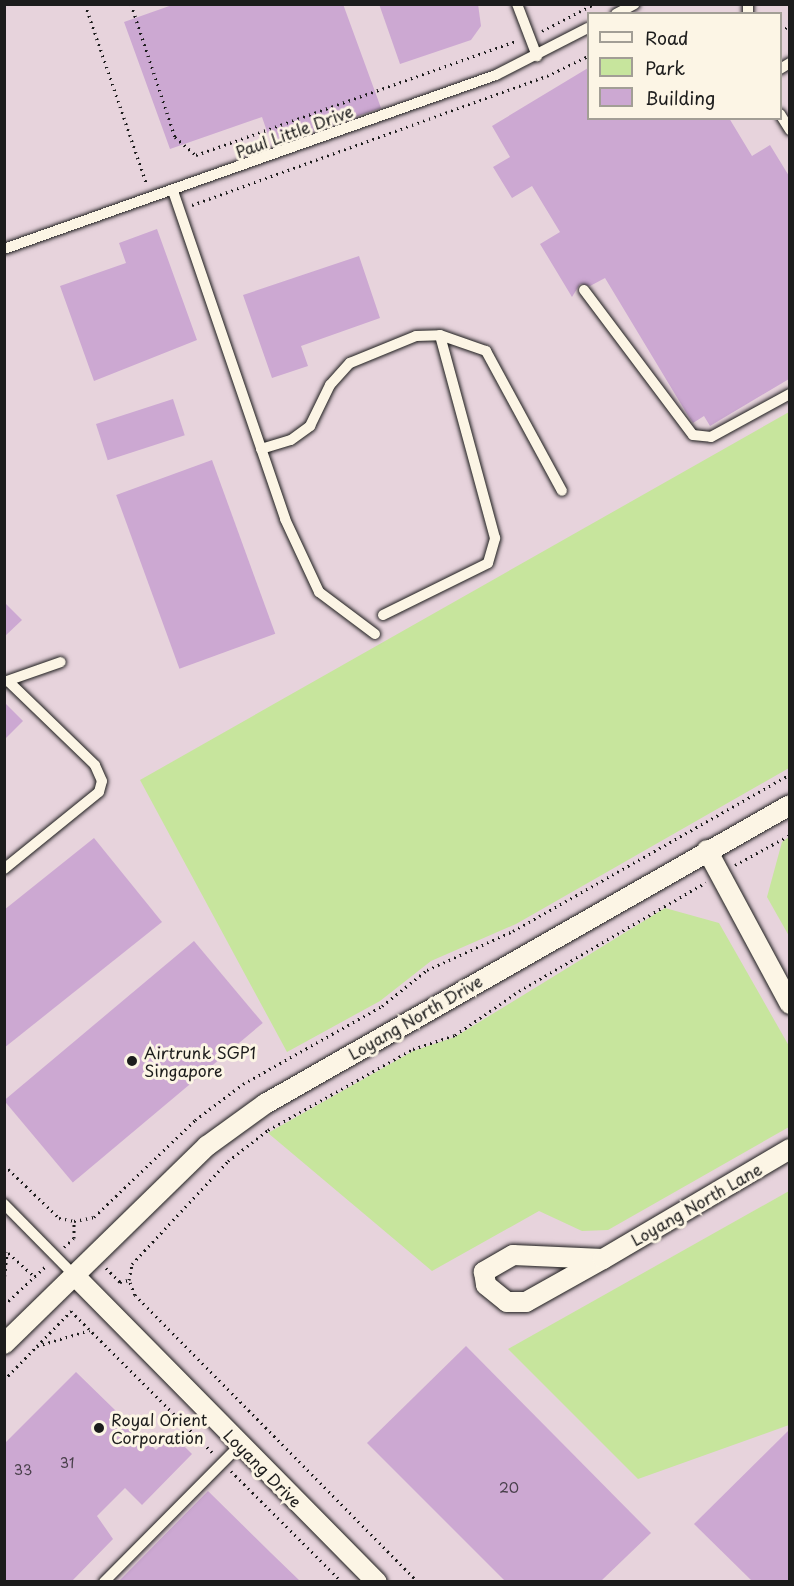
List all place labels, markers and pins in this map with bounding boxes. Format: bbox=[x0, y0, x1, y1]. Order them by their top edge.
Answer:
place label: Airtrunk SGP1 Singapore bbox=[144, 1042, 256, 1080]
marker: Airtrunk SGP1 Singapore bbox=[125, 1054, 139, 1068]
place label: Royal Orient Corporation bbox=[111, 1409, 208, 1447]
marker: Royal Orient Corporation bbox=[92, 1421, 106, 1435]

